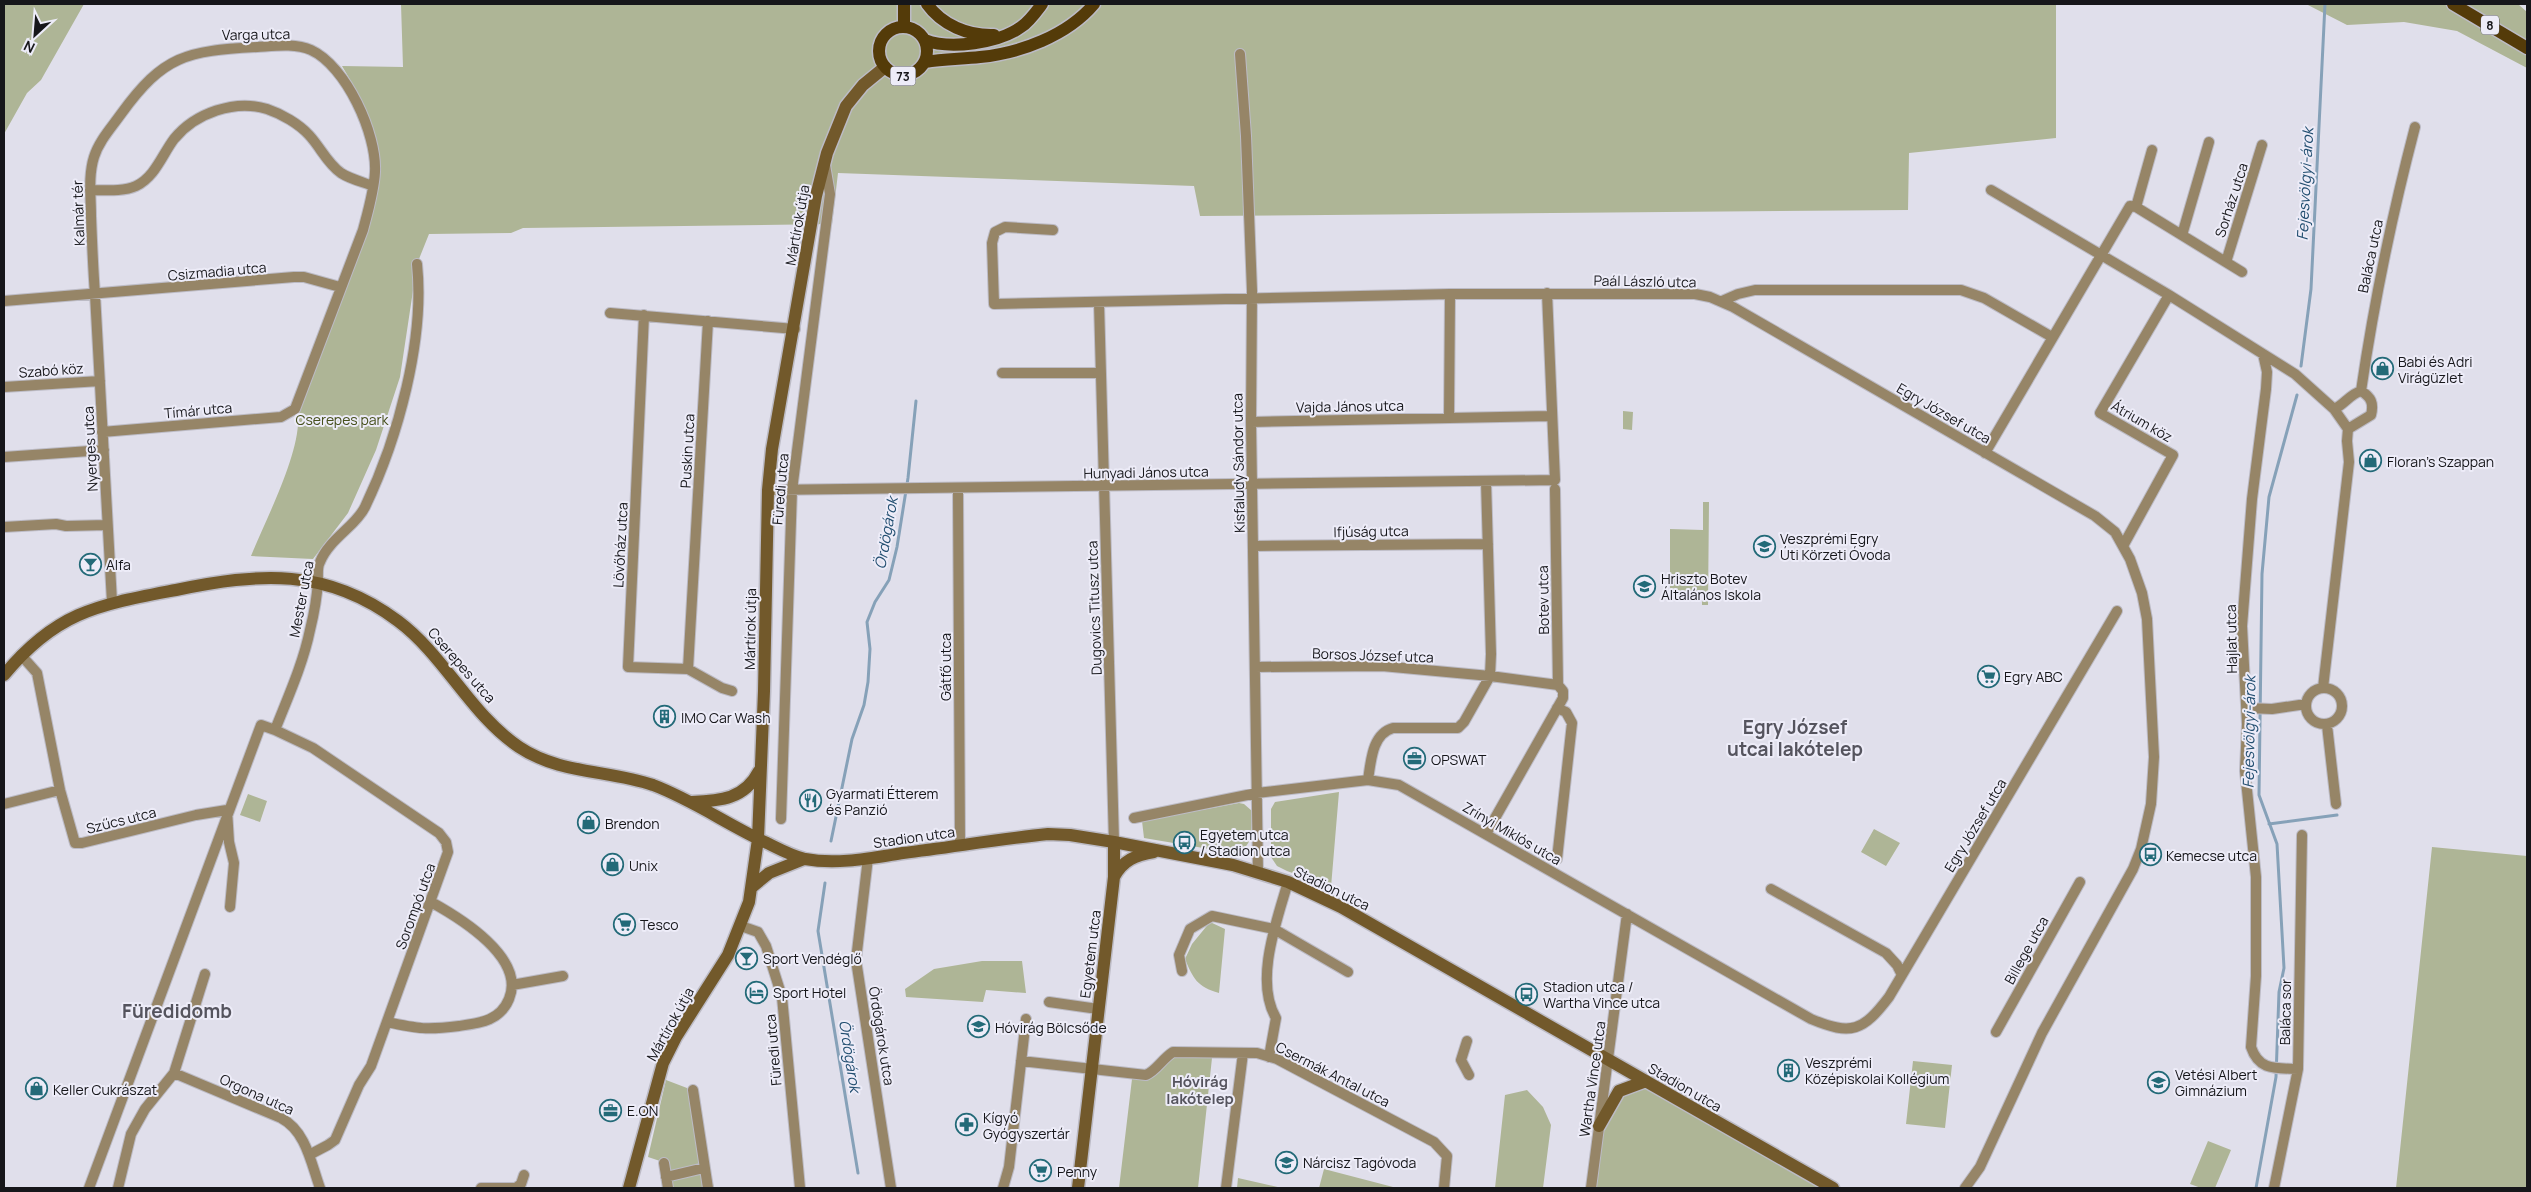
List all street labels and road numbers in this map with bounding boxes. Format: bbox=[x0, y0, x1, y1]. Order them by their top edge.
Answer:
road number: 8 bbox=[2481, 16, 2499, 34]
street label: Varga utca bbox=[222, 24, 290, 44]
road number: 73 bbox=[890, 66, 916, 85]
street label: Sorház utca bbox=[2210, 160, 2252, 240]
street label: Kalmár tér bbox=[67, 180, 89, 246]
street label: Mártírok útja bbox=[781, 183, 813, 267]
street label: Baláca utca bbox=[2353, 217, 2387, 295]
street label: Csizmadia utca bbox=[167, 257, 267, 285]
street label: Paál László utca bbox=[1593, 271, 1697, 291]
street label: Szabó köz bbox=[18, 358, 84, 382]
street label: Egry József utca bbox=[1893, 378, 1995, 448]
street label: Kisfaludy Sándor utca bbox=[1227, 393, 1249, 533]
street label: Vajda János utca bbox=[1296, 396, 1404, 416]
street label: Átrium köz bbox=[2108, 396, 2176, 446]
street label: Tímár utca bbox=[163, 398, 233, 422]
street label: Nyerges utca bbox=[78, 406, 102, 492]
street label: Puskin utca bbox=[676, 413, 698, 489]
street label: Füredi utca bbox=[767, 452, 793, 526]
street label: Hunyadi János utca bbox=[1083, 461, 1209, 483]
street label: Lövőház utca bbox=[608, 502, 632, 588]
street label: Ifjúság utca bbox=[1333, 521, 1409, 541]
street label: Dugovics Titusz utca bbox=[1082, 540, 1106, 676]
street label: Mester utca bbox=[284, 559, 318, 639]
street label: Botev utca bbox=[1533, 565, 1553, 635]
street label: Mártírok útja bbox=[740, 588, 760, 670]
street label: Hajlat utca bbox=[2221, 604, 2241, 674]
street label: Cserepes utca bbox=[424, 623, 500, 707]
street label: Gátfő utca bbox=[936, 633, 955, 701]
street label: Borsos József utca bbox=[1312, 643, 1434, 667]
street label: Egry József utca bbox=[1940, 775, 2010, 875]
street label: Zrínyi Miklós utca bbox=[1459, 797, 1565, 869]
street label: Szűcs utca bbox=[84, 802, 158, 838]
street label: Stadion utca bbox=[872, 822, 956, 852]
street label: Sorompó utca bbox=[391, 860, 439, 952]
street label: Stadion utca bbox=[1291, 861, 1373, 915]
street label: Egyetem utca bbox=[1075, 909, 1105, 999]
street label: Billege utca bbox=[2000, 913, 2052, 987]
street label: Baláca sor bbox=[2275, 979, 2295, 1045]
street label: Mártírok útja bbox=[642, 984, 698, 1064]
street label: Ördögárok utca bbox=[865, 985, 899, 1087]
street label: Füredi utca bbox=[760, 1013, 786, 1087]
street label: Wartha Vince utca bbox=[1574, 1020, 1610, 1138]
street label: Csermák Antal utca bbox=[1273, 1037, 1393, 1111]
street label: Stadion utca bbox=[1645, 1058, 1725, 1116]
street label: Orgona utca bbox=[217, 1069, 297, 1119]

